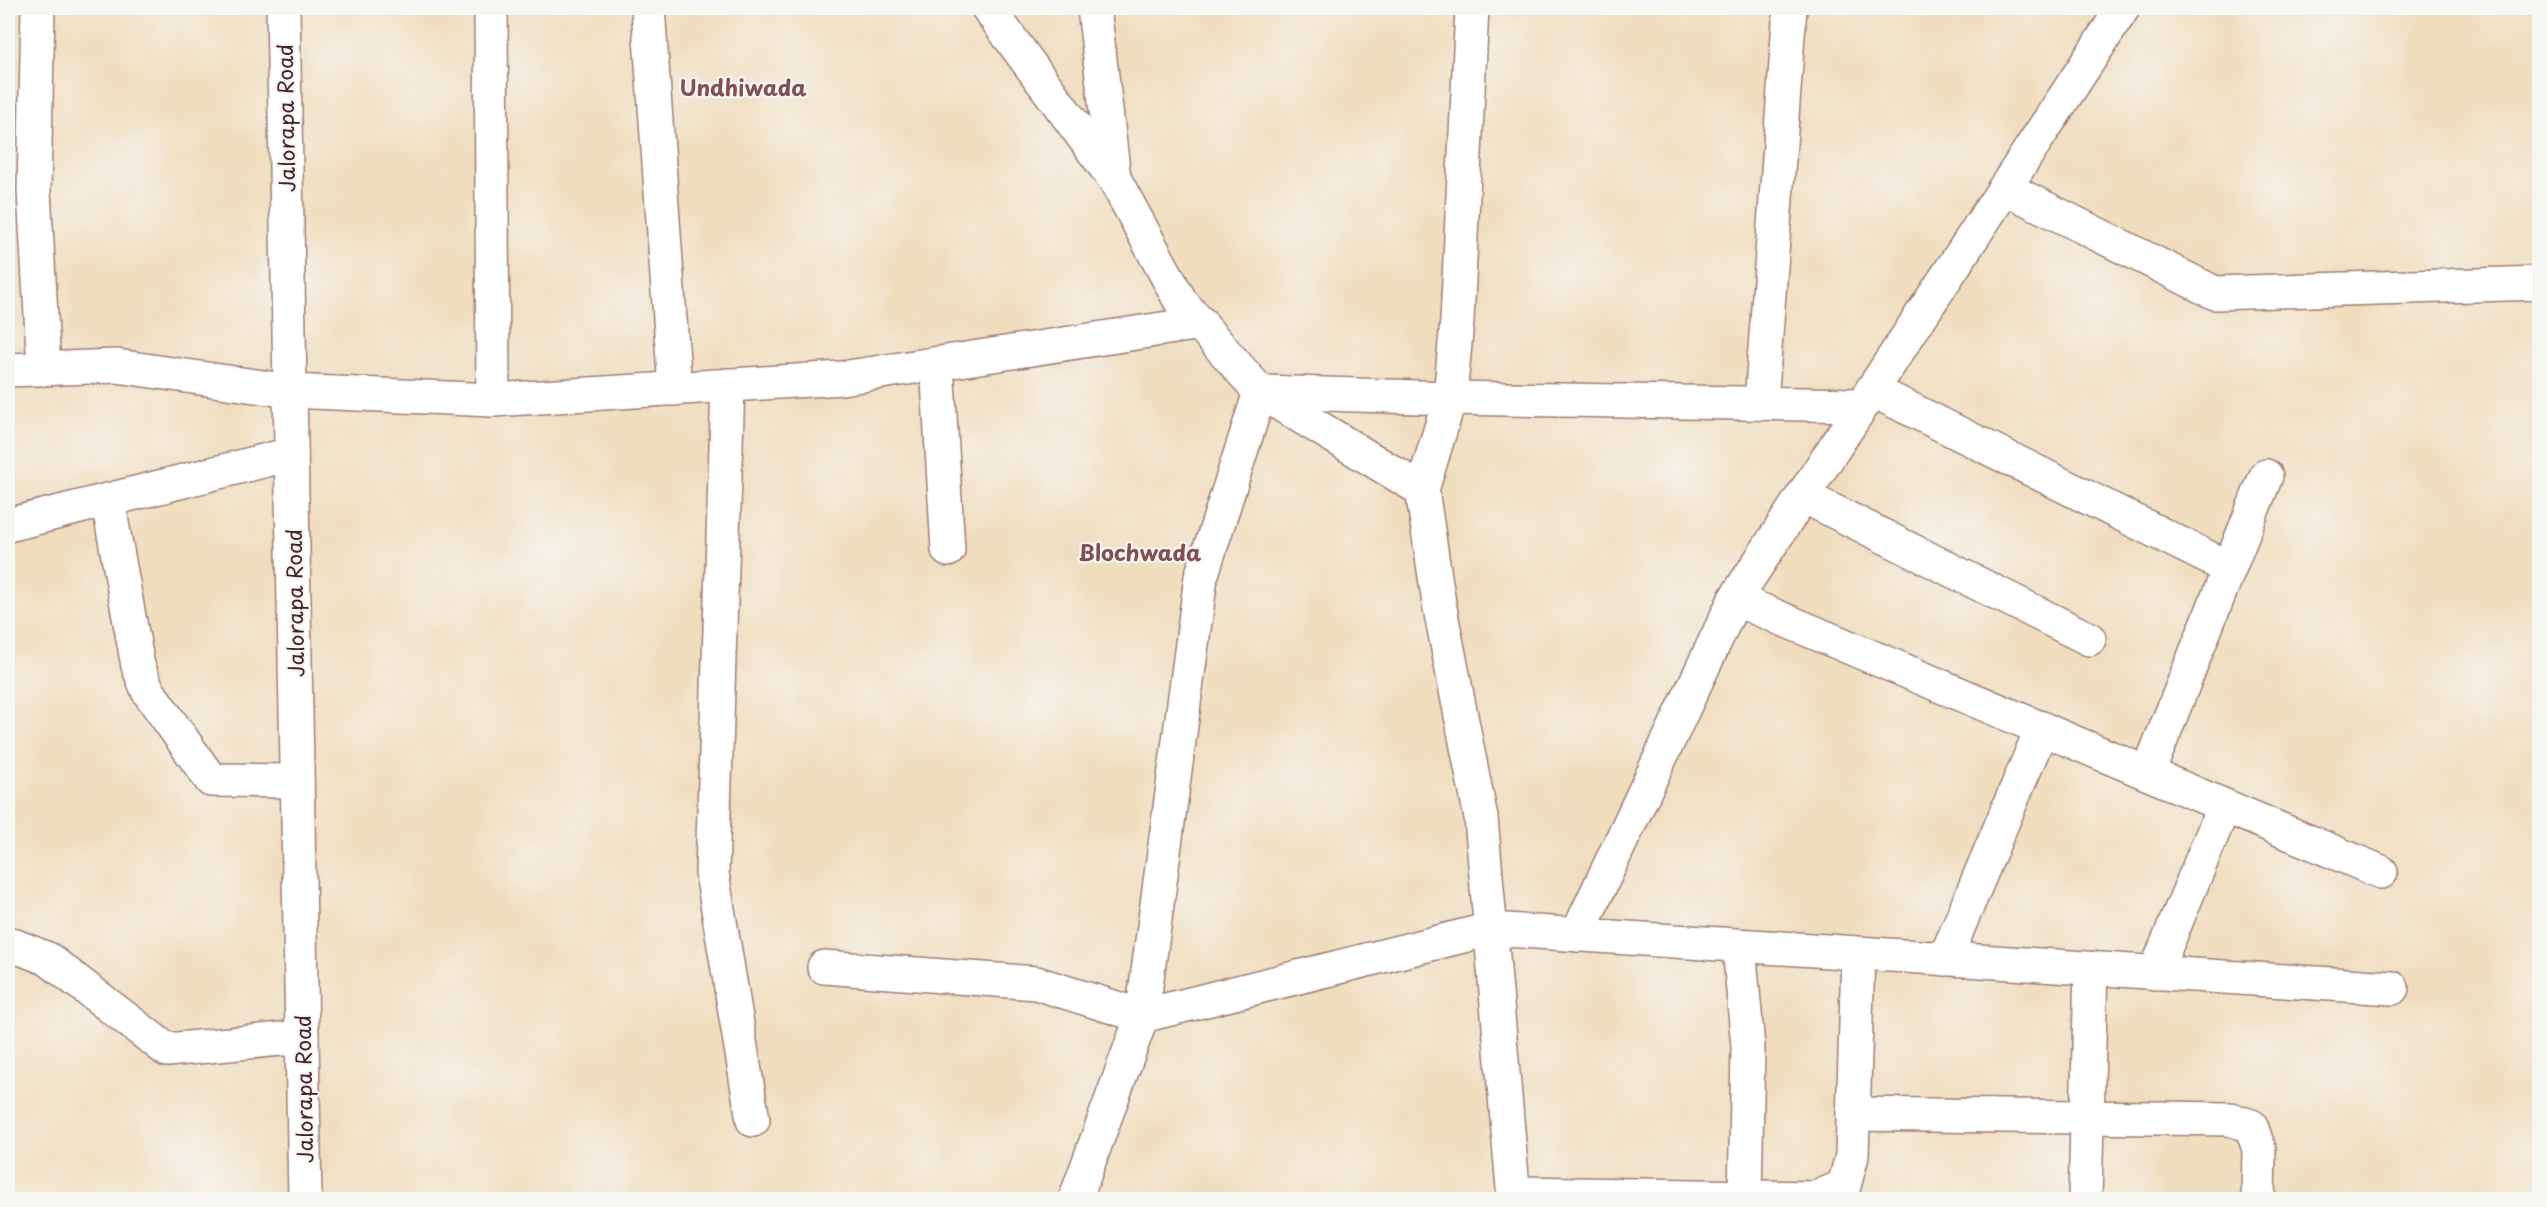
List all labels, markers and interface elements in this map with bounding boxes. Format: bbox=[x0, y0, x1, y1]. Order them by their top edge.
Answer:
street label: Jalorapa Road bbox=[268, 43, 302, 193]
district label: Undhiwada bbox=[679, 70, 807, 103]
street label: Jalorapa Road bbox=[277, 528, 311, 678]
district label: Blochwada bbox=[1079, 535, 1202, 568]
street label: Jalorapa Road bbox=[286, 1014, 320, 1164]

